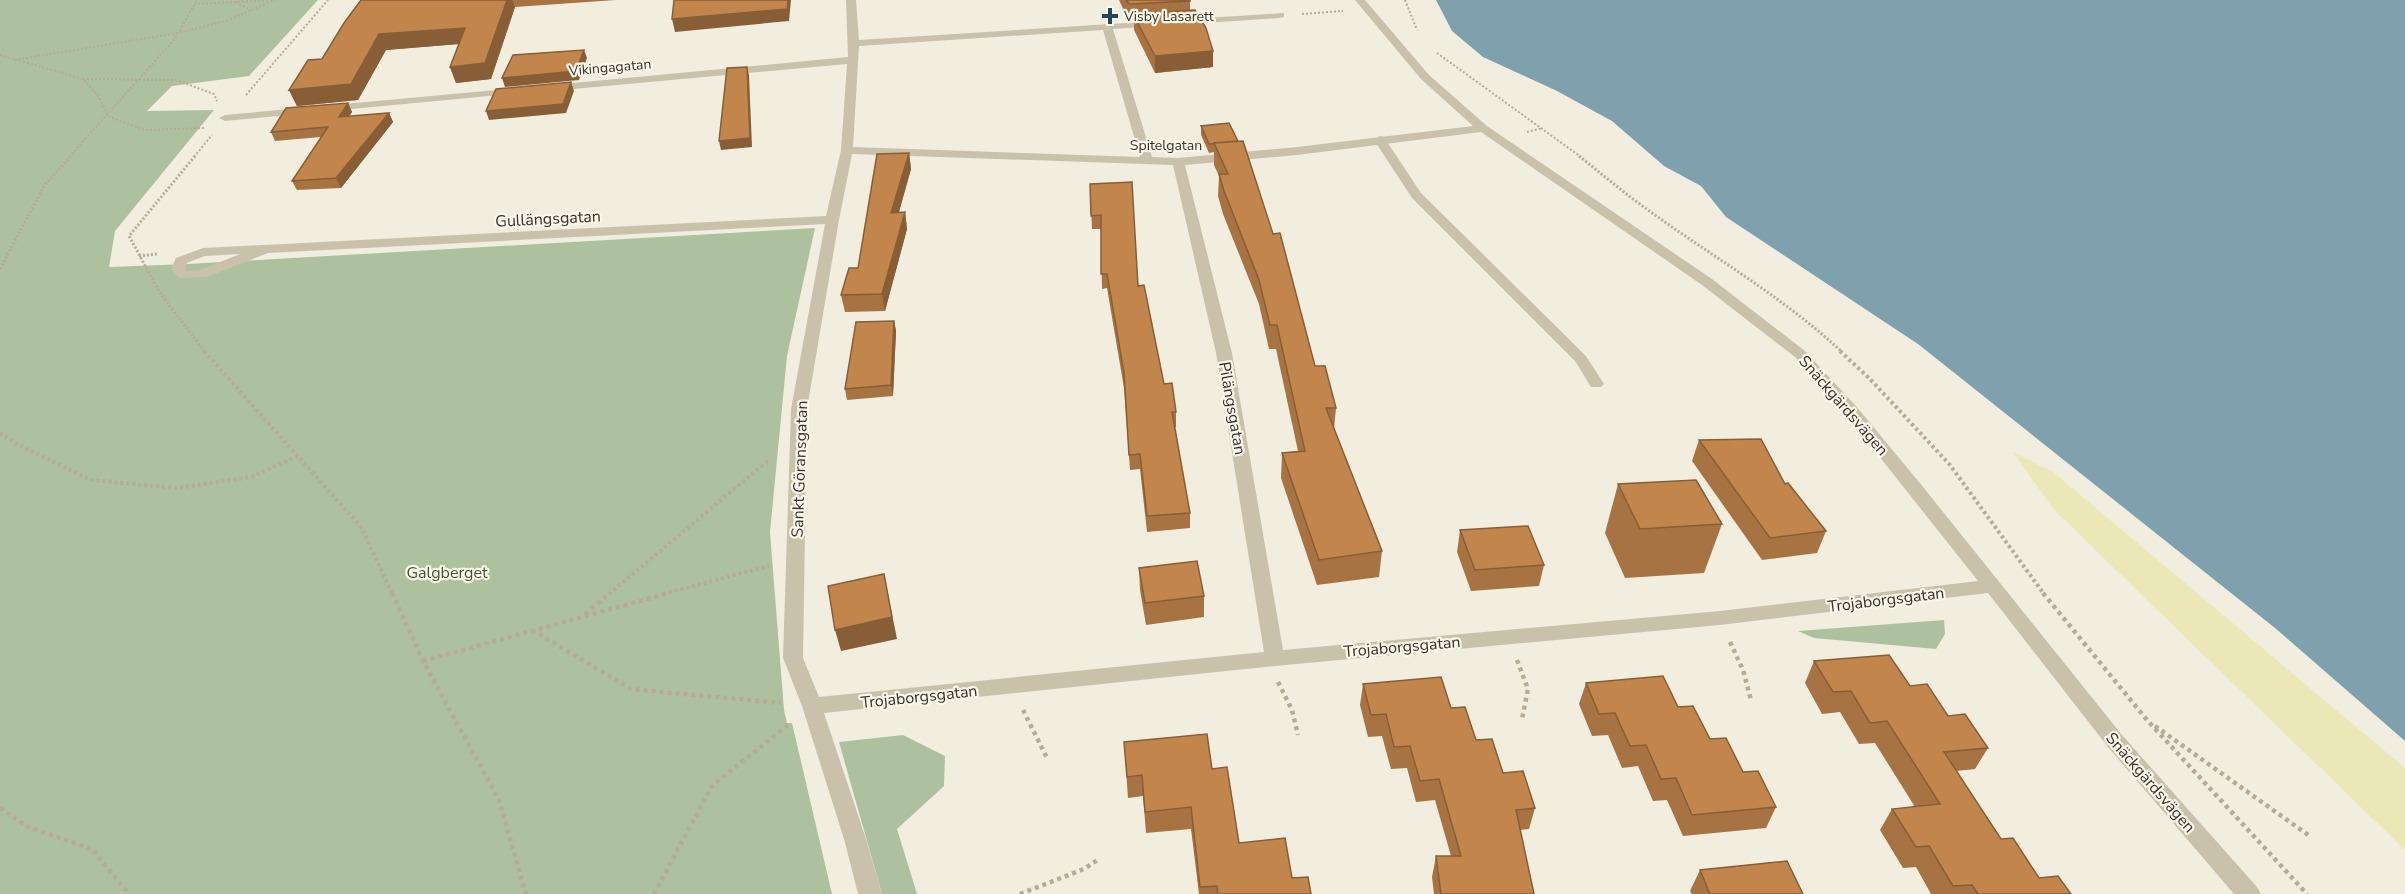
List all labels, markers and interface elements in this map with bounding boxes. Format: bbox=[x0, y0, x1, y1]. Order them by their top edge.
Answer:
marker: Visby Lasarett bbox=[1101, 7, 1119, 25]
place label: Visby Lasarett bbox=[1123, 7, 1214, 26]
street label: Vikingagatan bbox=[567, 54, 652, 81]
street label: Spitelgatan bbox=[1130, 136, 1202, 155]
street label: Gullängsgatan bbox=[495, 205, 601, 233]
street label: Snäckgärdsvägen bbox=[1793, 351, 1893, 461]
street label: Pilängsgatan bbox=[1213, 360, 1251, 456]
street label: Sankt Göransgatan bbox=[787, 400, 813, 538]
park label: Galgberget bbox=[406, 562, 488, 584]
street label: Trojaborgsgatan bbox=[1827, 582, 1946, 618]
street label: Trojaborgsgatan bbox=[1343, 631, 1461, 663]
street label: Trojaborgsgatan bbox=[860, 680, 979, 714]
street label: Snäckgärdsvägen bbox=[2100, 728, 2200, 838]

